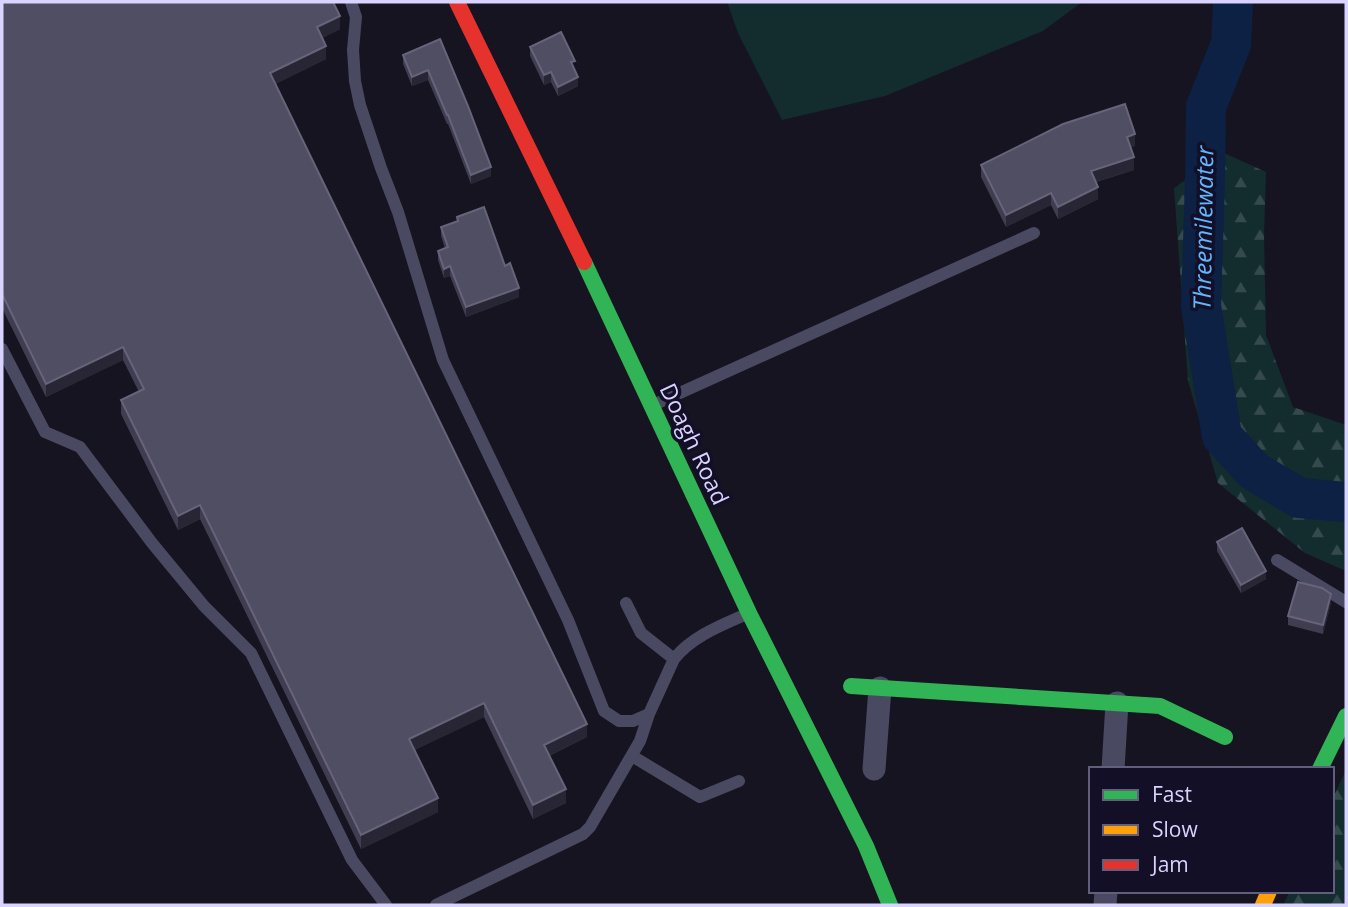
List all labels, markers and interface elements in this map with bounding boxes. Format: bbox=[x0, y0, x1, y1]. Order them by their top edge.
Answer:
water label: Threemilewater bbox=[1185, 144, 1220, 310]
street label: Doagh Road bbox=[653, 378, 737, 510]
legend bbox=[1089, 767, 1334, 893]
text: Fast bbox=[1152, 780, 1192, 808]
text: Slow bbox=[1152, 815, 1198, 843]
text: Jam bbox=[1150, 850, 1189, 878]

